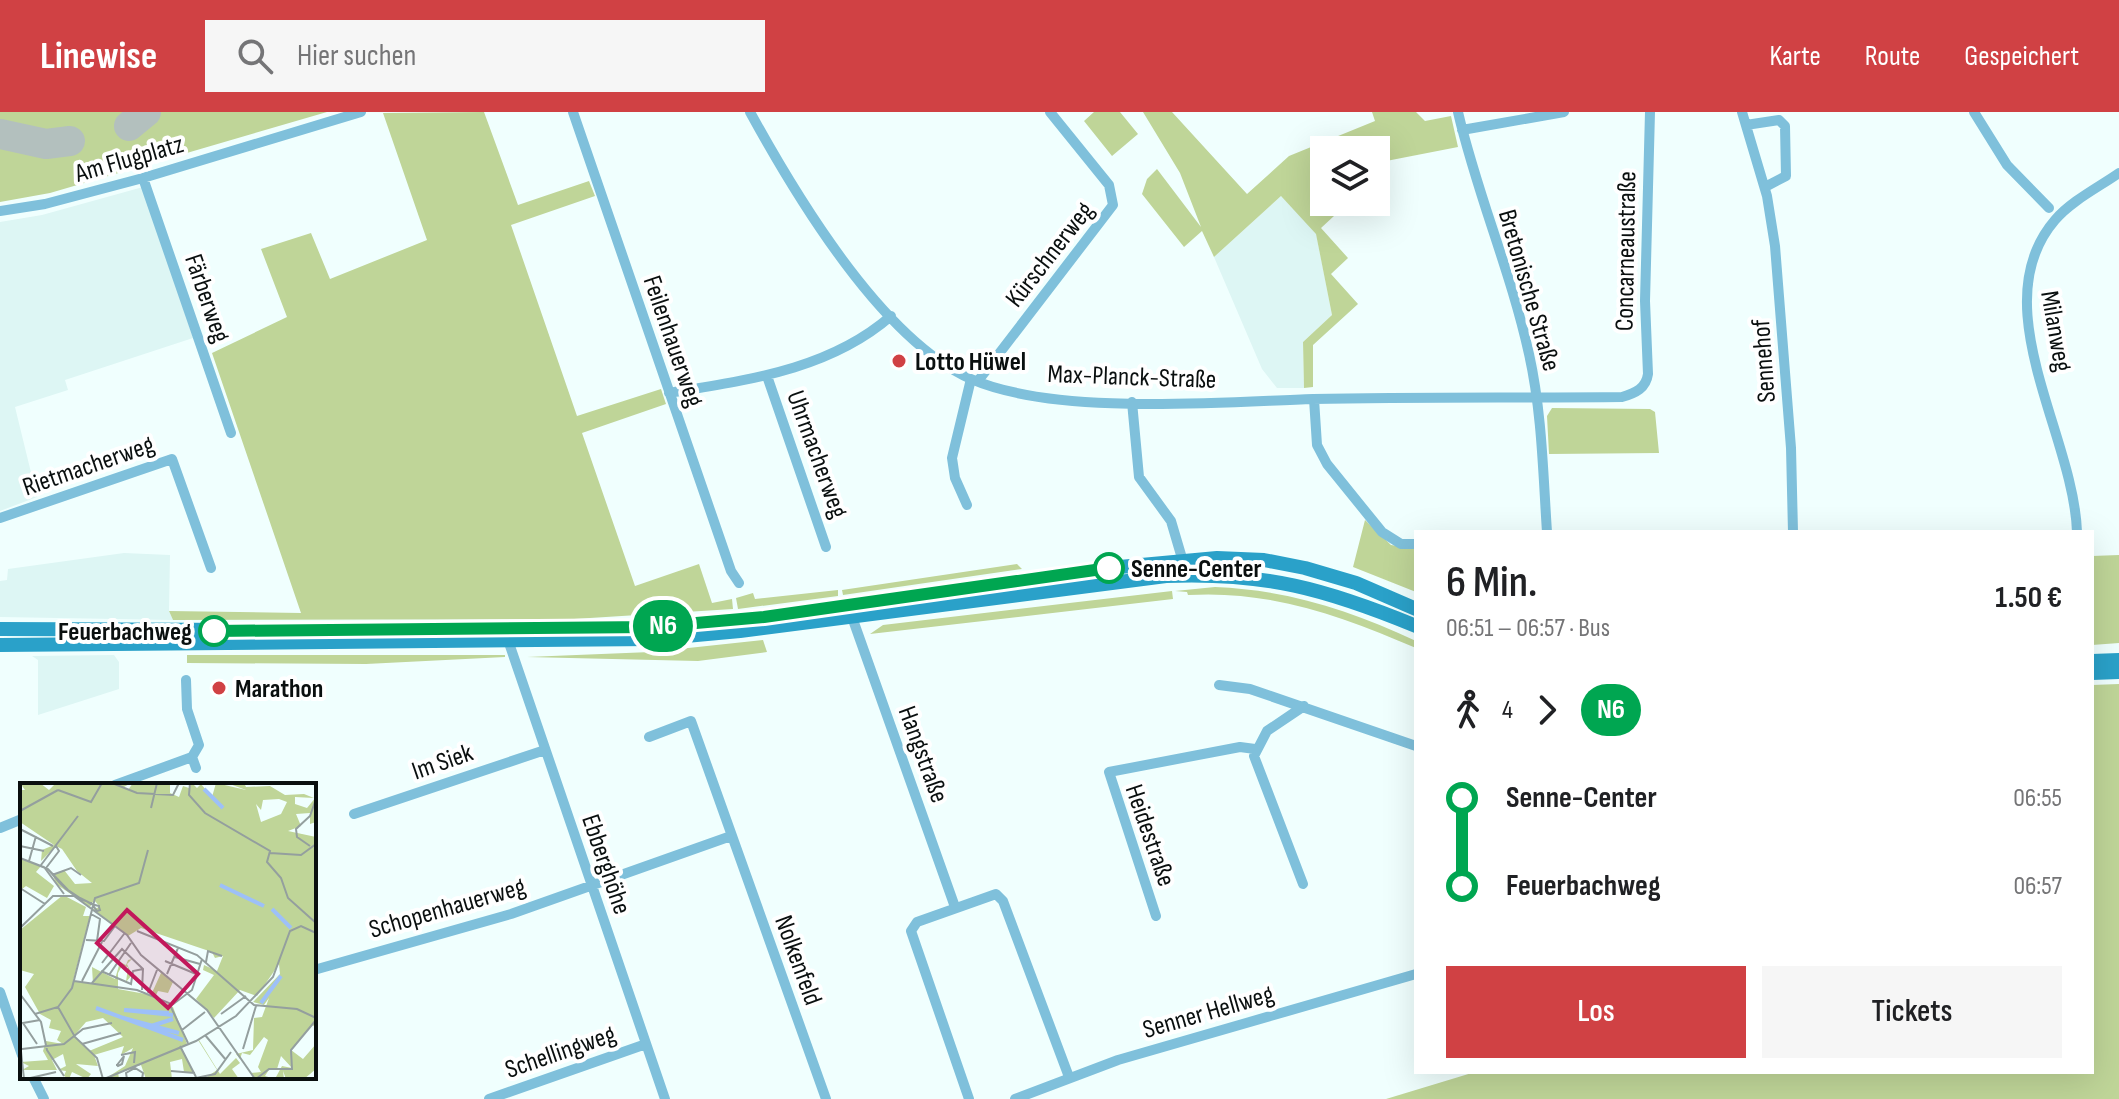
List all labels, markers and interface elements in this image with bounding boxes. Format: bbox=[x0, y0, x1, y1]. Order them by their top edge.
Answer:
search box bbox=[205, 20, 765, 92]
text: Linewise bbox=[40, 34, 157, 79]
icon: search bbox=[233, 34, 277, 78]
text: Hier suchen bbox=[297, 38, 416, 74]
text: Karte bbox=[1770, 40, 1821, 73]
text: Route bbox=[1865, 40, 1920, 73]
text: Gespeichert bbox=[1964, 40, 2079, 73]
street label: Am Flugplatz bbox=[71, 129, 187, 190]
map controls bbox=[1310, 136, 1390, 216]
button: layers bbox=[1310, 136, 1390, 216]
street label: Concarneaustraße bbox=[1610, 171, 1643, 331]
street label: Kürschnerweg bbox=[999, 196, 1101, 314]
street label: Bretonische Straße bbox=[1491, 206, 1566, 375]
street label: Färberweg bbox=[177, 250, 236, 347]
street label: Feilenhauerweg bbox=[636, 272, 710, 411]
street label: Milanweg bbox=[2033, 288, 2078, 374]
street label: Sennehof bbox=[1746, 318, 1783, 404]
place label: Lotto Hüwel bbox=[915, 347, 1026, 378]
marker: Lotto Hüwel bbox=[890, 352, 908, 370]
street label: Max-Planck-Straße bbox=[1047, 359, 1217, 396]
street label: Uhrmacherweg bbox=[779, 387, 854, 522]
street label: Rietmacherweg bbox=[19, 429, 158, 503]
marker: Senne-Center bbox=[1094, 553, 1124, 583]
place label: Senne-Center bbox=[1131, 554, 1262, 585]
text: 6 Min. bbox=[1446, 556, 1537, 609]
text: 1.50 € bbox=[1995, 580, 2062, 616]
line badge: N6 bbox=[627, 600, 699, 652]
text: N6 bbox=[649, 609, 677, 642]
text: 06:51 – 06:57 · Bus bbox=[1446, 613, 1610, 644]
marker: Feuerbachweg bbox=[199, 616, 229, 646]
place label: Feuerbachweg bbox=[58, 617, 192, 648]
place label: Marathon bbox=[235, 674, 323, 705]
marker: Marathon bbox=[210, 679, 228, 697]
icon: walk bbox=[1446, 688, 1490, 732]
icon: forward bbox=[1525, 688, 1569, 732]
text: N6 bbox=[1597, 693, 1625, 726]
text: 4 bbox=[1502, 695, 1513, 726]
street label: Hangstraße bbox=[891, 702, 954, 807]
street label: Im Siek bbox=[408, 738, 477, 787]
text: Senne-Center bbox=[1506, 780, 1657, 816]
street label: Heidestraße bbox=[1118, 781, 1181, 890]
inset map bbox=[20, 783, 316, 1079]
text: 06:55 bbox=[2013, 783, 2062, 814]
street label: Ebberghöhe bbox=[574, 811, 637, 918]
text: Feuerbachweg bbox=[1506, 868, 1661, 904]
street label: Schopenhauerweg bbox=[366, 871, 529, 946]
text: 06:57 bbox=[2013, 871, 2062, 902]
street label: Nolkenfeld bbox=[767, 911, 828, 1010]
button: Los bbox=[1446, 966, 1746, 1058]
button: Tickets bbox=[1762, 966, 2062, 1058]
street label: Senner Hellweg bbox=[1139, 979, 1277, 1046]
street label: Schellingweg bbox=[501, 1019, 620, 1086]

